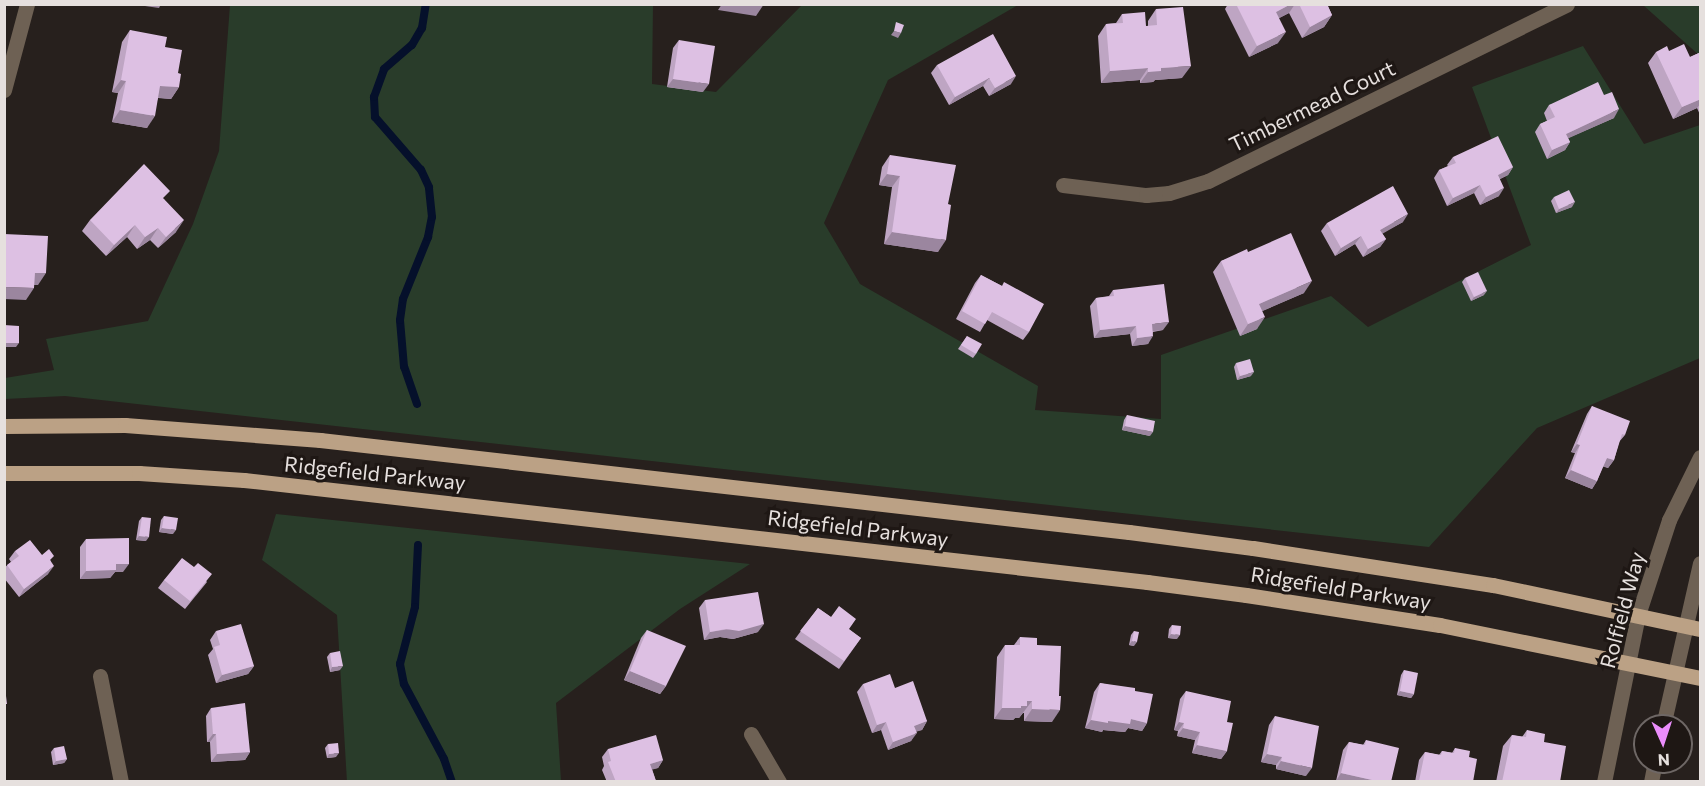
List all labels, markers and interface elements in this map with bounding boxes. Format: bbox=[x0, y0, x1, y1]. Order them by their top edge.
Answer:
street label: Timbermead Court bbox=[1225, 55, 1399, 157]
street label: Ridgefield Parkway bbox=[283, 451, 467, 495]
street label: Ridgefield Parkway bbox=[766, 504, 950, 552]
street label: Rolfield Way bbox=[1594, 549, 1650, 671]
street label: Ridgefield Parkway bbox=[1249, 561, 1433, 615]
north arrow bbox=[1633, 714, 1693, 774]
text: N bbox=[1657, 751, 1670, 770]

